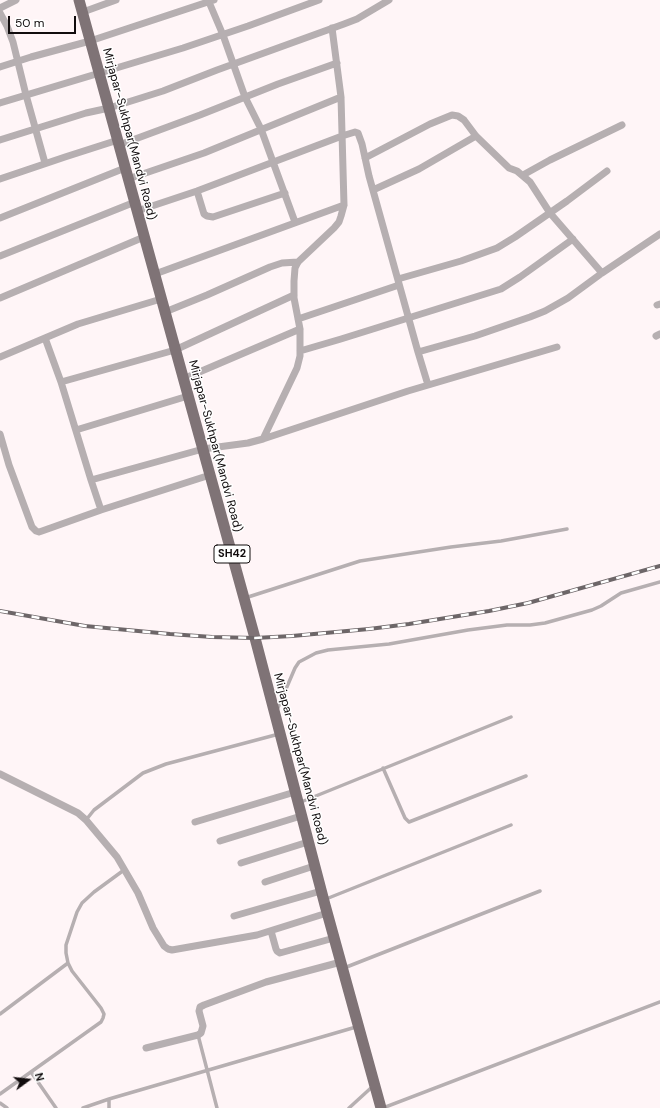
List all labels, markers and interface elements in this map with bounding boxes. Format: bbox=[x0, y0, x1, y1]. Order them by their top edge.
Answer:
scale bar bbox=[10, 8, 78, 34]
text: 50 m bbox=[15, 15, 44, 31]
street label: Mirjapar-Sukhpar(Mandvi Road) bbox=[99, 46, 159, 222]
street label: Mirjapar-Sukhpar(Mandvi Road) bbox=[185, 358, 245, 534]
road number: SH42 bbox=[214, 545, 250, 563]
street label: Mirjapar-Sukhpar(Mandvi Road) bbox=[270, 671, 330, 847]
north arrow bbox=[8, 1060, 48, 1100]
text: N bbox=[32, 1071, 47, 1083]

